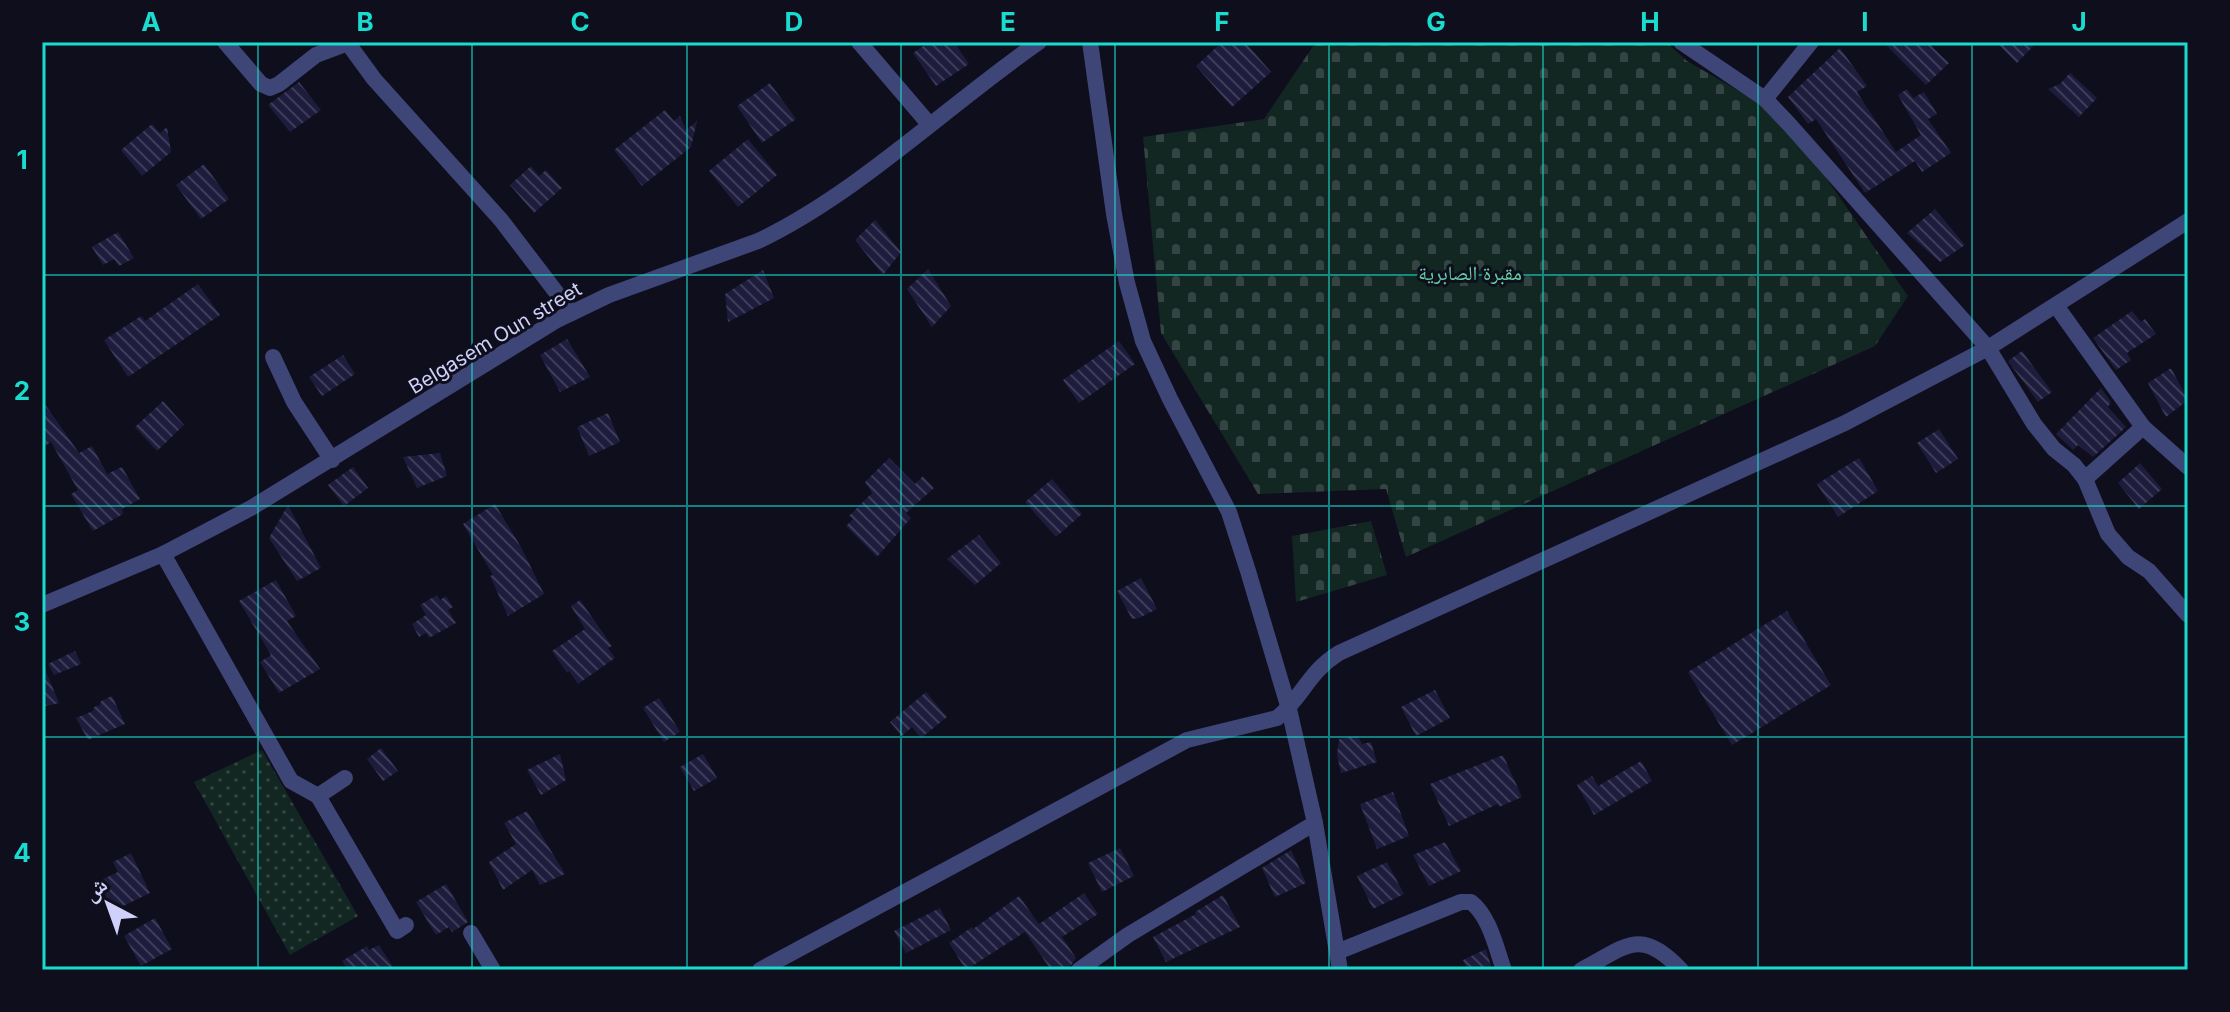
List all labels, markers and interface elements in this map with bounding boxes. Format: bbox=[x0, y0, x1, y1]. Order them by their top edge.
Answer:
text: A bbox=[141, 6, 161, 37]
text: B bbox=[356, 6, 374, 37]
text: C bbox=[570, 6, 590, 37]
text: D bbox=[785, 6, 803, 37]
text: E bbox=[1000, 6, 1016, 37]
text: F bbox=[1214, 6, 1230, 37]
text: G bbox=[1426, 6, 1446, 37]
text: H bbox=[1640, 6, 1660, 37]
text: I bbox=[1861, 6, 1869, 37]
text: J bbox=[2071, 6, 2087, 37]
text: 1 bbox=[16, 144, 28, 175]
park label: مقبرة الصابرية bbox=[1418, 261, 1522, 285]
street label: Belgasem Oun street bbox=[404, 277, 586, 399]
text: 2 bbox=[14, 375, 30, 406]
text: 3 bbox=[14, 606, 30, 637]
text: 4 bbox=[13, 837, 31, 868]
north arrow bbox=[68, 864, 148, 944]
text: ش bbox=[78, 871, 113, 907]

